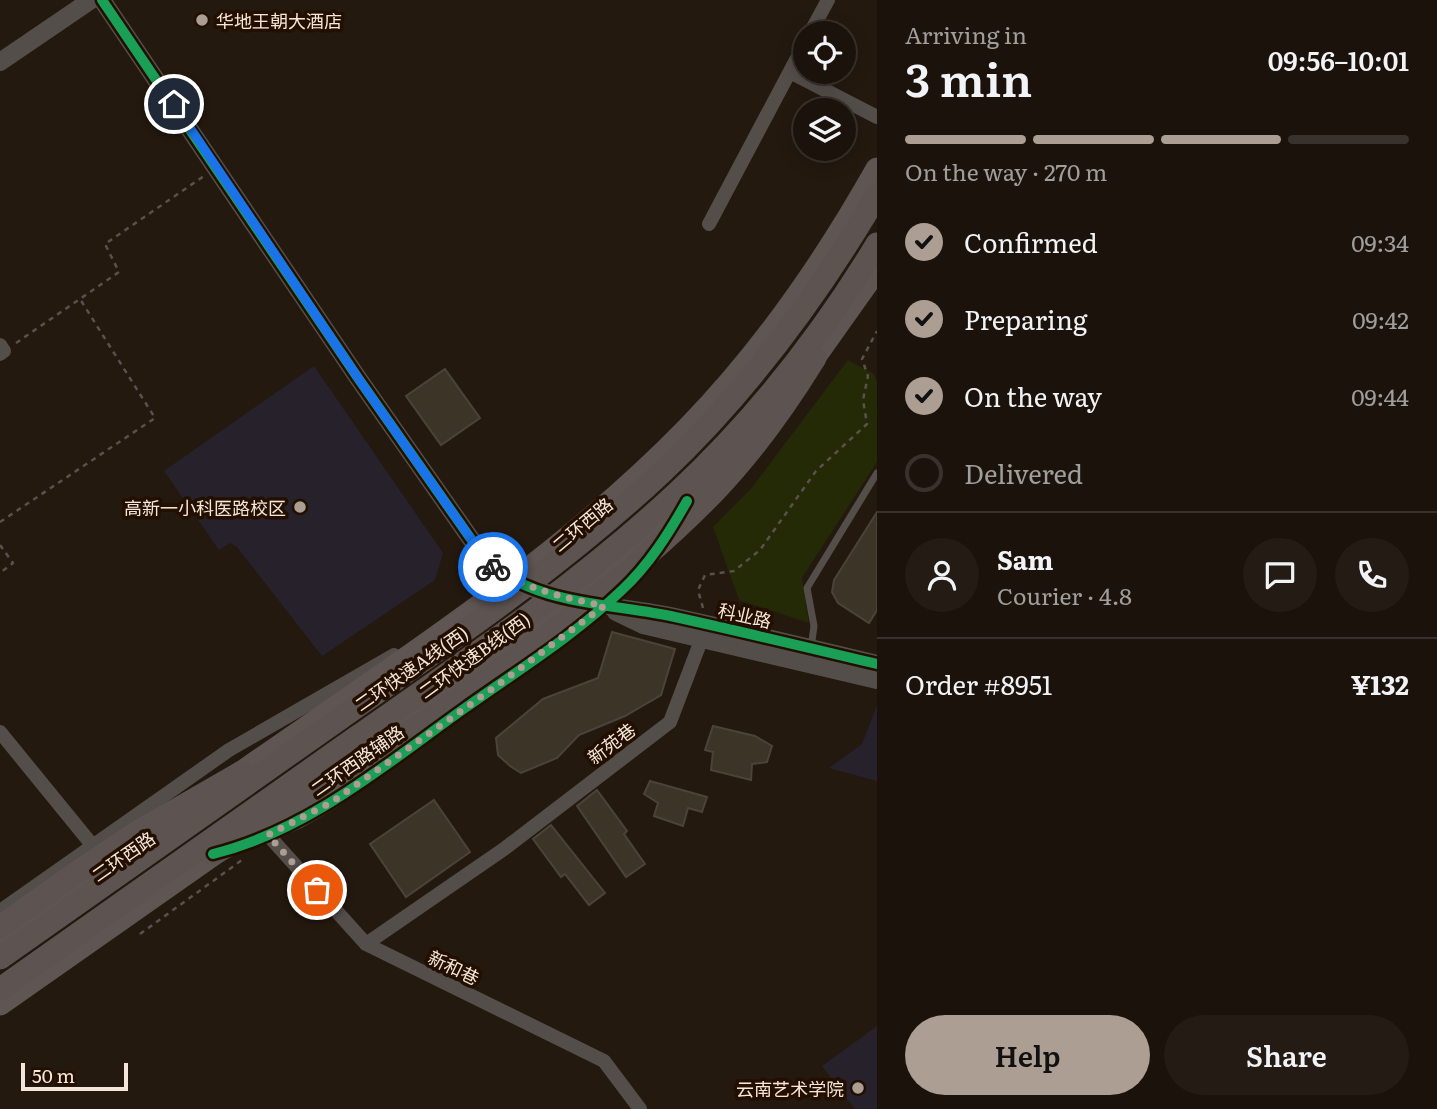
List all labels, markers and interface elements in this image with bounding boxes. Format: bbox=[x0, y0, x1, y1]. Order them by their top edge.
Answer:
place label: 华地王朝大酒店 bbox=[216, 7, 342, 34]
marker: 华地王朝大酒店 bbox=[194, 12, 210, 28]
text: Arriving in bbox=[905, 17, 1027, 51]
map controls bbox=[793, 21, 856, 161]
button: locate bbox=[793, 21, 856, 84]
text: 09:56–10:01 bbox=[1268, 40, 1409, 79]
text: 3 min bbox=[905, 43, 1032, 111]
pin bbox=[144, 74, 204, 134]
icon: home bbox=[155, 85, 193, 123]
button: layers bbox=[793, 98, 856, 161]
text: On the way · 270 m bbox=[905, 154, 1107, 188]
text: Confirmed bbox=[964, 222, 1098, 261]
icon: check bbox=[905, 223, 943, 261]
text: 09:34 bbox=[1351, 225, 1409, 259]
text: Preparing bbox=[964, 299, 1087, 338]
icon: check bbox=[905, 300, 943, 338]
text: 09:42 bbox=[1352, 302, 1409, 336]
text: On the way bbox=[964, 376, 1102, 415]
icon: check bbox=[905, 377, 943, 415]
text: 09:44 bbox=[1351, 379, 1409, 413]
text: Delivered bbox=[964, 453, 1083, 492]
street label: 二环西路 bbox=[546, 491, 618, 557]
place label: 高新一小科医路校区 bbox=[124, 494, 286, 521]
marker: 高新一小科医路校区 bbox=[292, 499, 308, 515]
courier bbox=[458, 532, 528, 602]
button: person bbox=[905, 538, 979, 612]
button: chat bbox=[1243, 538, 1317, 612]
button: phone bbox=[1335, 538, 1409, 612]
text: Sam bbox=[997, 539, 1053, 578]
icon: bike bbox=[474, 548, 512, 586]
text: Courier · 4.8 bbox=[997, 578, 1132, 612]
street label: 科业路 bbox=[716, 596, 774, 634]
street label: 二环快速B线(西) bbox=[413, 605, 535, 705]
street label: 二环快速A线(西) bbox=[349, 619, 473, 717]
text: Order #8951 bbox=[905, 664, 1052, 703]
text: ¥132 bbox=[1351, 664, 1409, 703]
street label: 新苑巷 bbox=[581, 716, 641, 770]
street label: 二环西路辅路 bbox=[305, 718, 409, 802]
street label: 二环西路 bbox=[86, 824, 160, 888]
pin bbox=[287, 860, 347, 920]
icon: bag bbox=[298, 871, 336, 909]
street label: 新和巷 bbox=[424, 943, 484, 991]
button: Help bbox=[905, 1015, 1150, 1095]
button: Share bbox=[1164, 1015, 1409, 1095]
scale bar bbox=[21, 1060, 128, 1092]
text: 50 m bbox=[32, 1061, 75, 1089]
place label: 云南艺术学院 bbox=[736, 1075, 844, 1102]
marker: 云南艺术学院 bbox=[850, 1080, 866, 1096]

